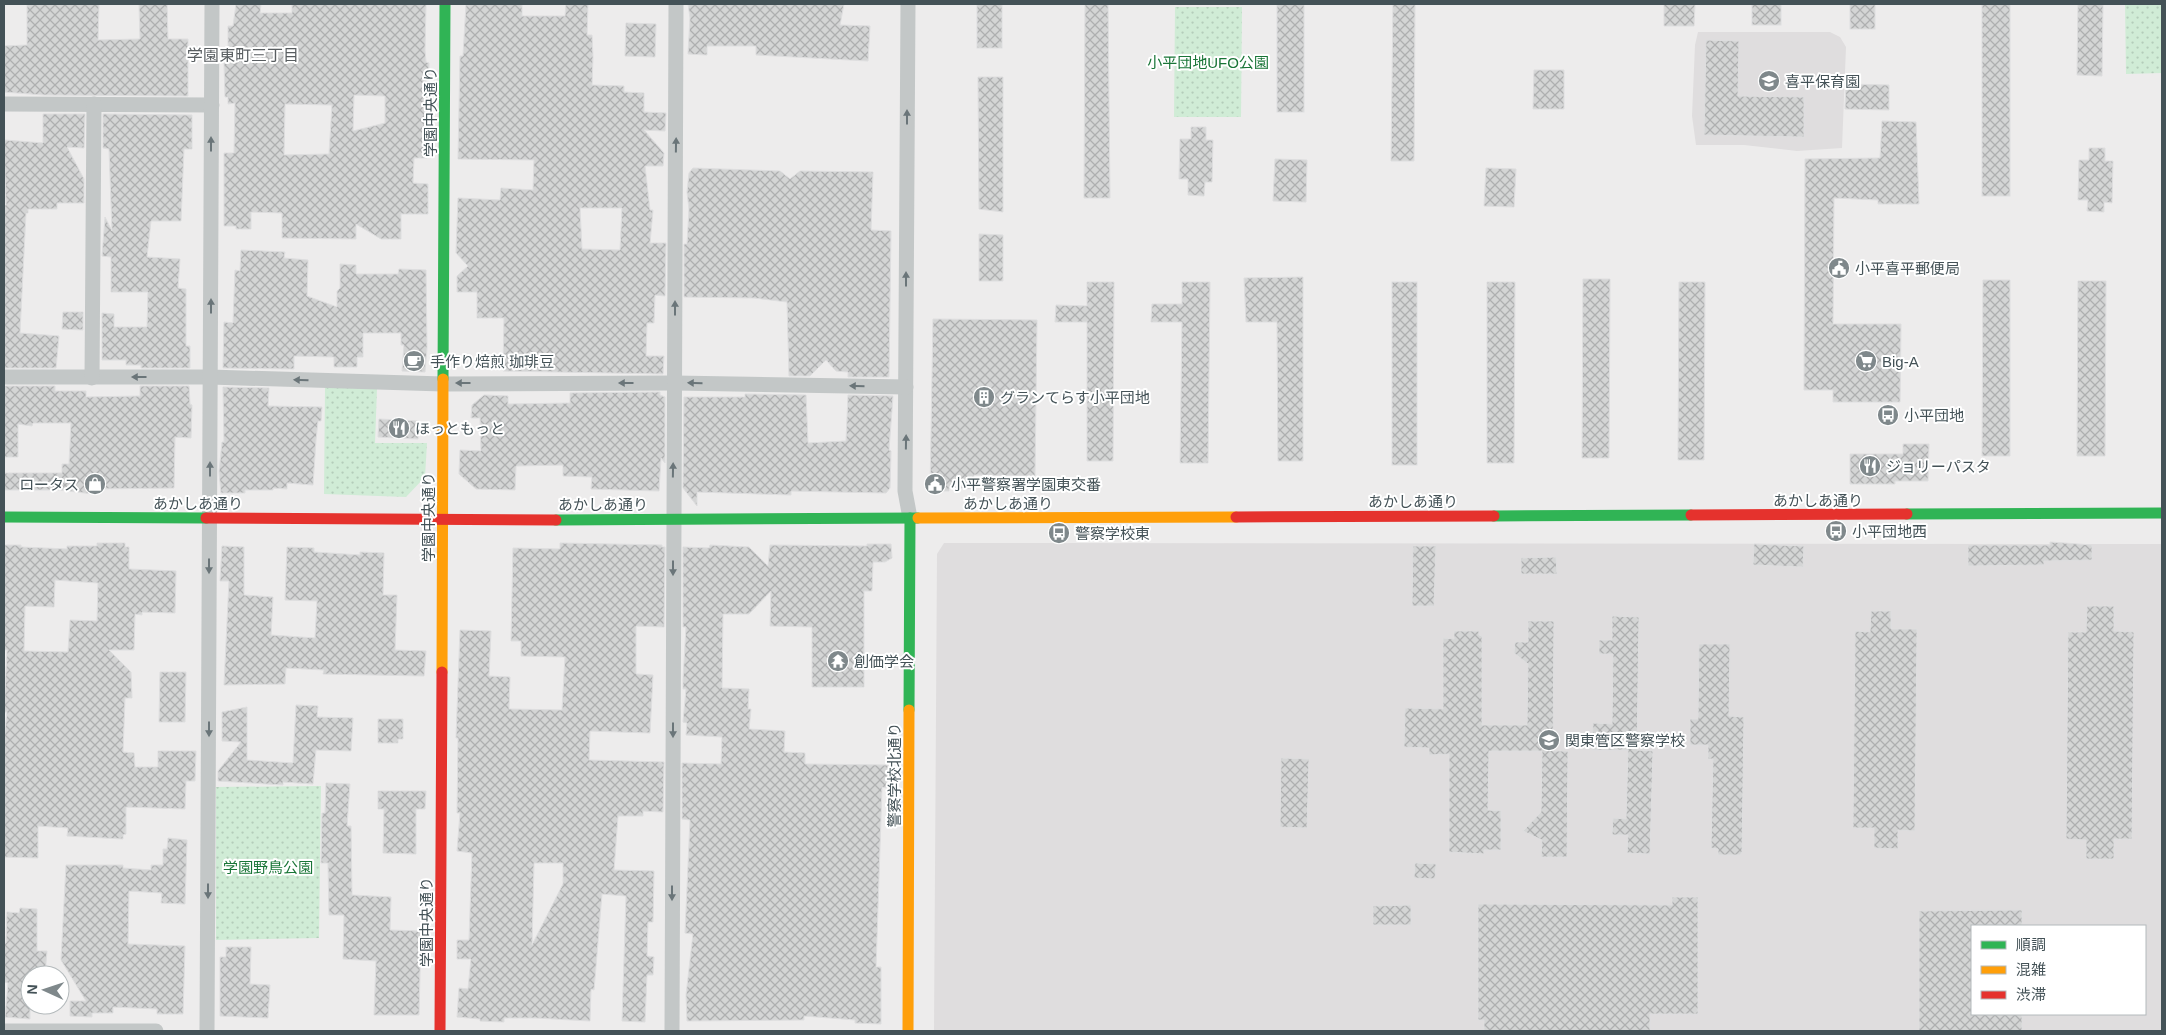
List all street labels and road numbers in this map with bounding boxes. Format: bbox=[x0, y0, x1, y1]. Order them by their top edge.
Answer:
street label: 学園中央通り bbox=[422, 67, 439, 157]
street label: 学園中央通り bbox=[420, 472, 437, 562]
street label: あかしあ通り bbox=[1773, 492, 1863, 509]
street label: あかしあ通り bbox=[1368, 493, 1458, 510]
street label: あかしあ通り bbox=[153, 495, 243, 512]
street label: あかしあ通り bbox=[963, 495, 1053, 512]
street label: あかしあ通り bbox=[558, 496, 648, 513]
street label: 警察学校北通り bbox=[886, 722, 903, 828]
street label: 学園中央通り bbox=[418, 877, 435, 967]

